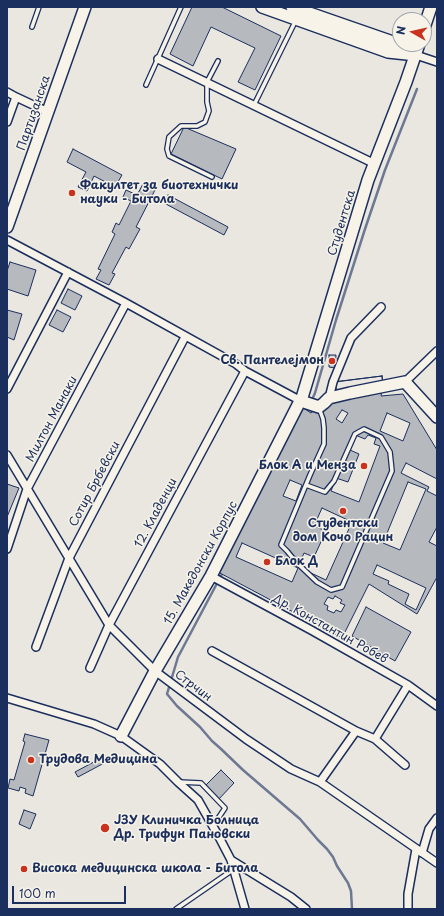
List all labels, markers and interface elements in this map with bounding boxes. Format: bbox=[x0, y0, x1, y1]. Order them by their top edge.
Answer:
north arrow bbox=[392, 12, 432, 52]
text: N bbox=[392, 25, 410, 36]
street label: Партизанска bbox=[14, 74, 54, 152]
place label: Факултет за биотехнички науки - Битола bbox=[80, 179, 239, 207]
marker: Факултет за биотехнички науки - Битола bbox=[67, 188, 77, 198]
street label: Студентска bbox=[325, 188, 359, 258]
place label: Св. Пантелејмон bbox=[220, 354, 324, 368]
marker: Св. Пантелејмон bbox=[327, 356, 337, 366]
street label: Милтон Манаки bbox=[23, 373, 81, 465]
street label: Сотир Брбевски bbox=[66, 439, 124, 529]
place label: Блок А и Менза bbox=[259, 459, 356, 473]
marker: Блок А и Менза bbox=[359, 461, 369, 471]
street label: 12. Кладенци bbox=[132, 476, 180, 550]
street label: 15. Македонски Корпус bbox=[161, 499, 241, 627]
marker: Студентски дом Кочо Рацин bbox=[338, 506, 348, 516]
place label: Студентски дом Кочо Рацин bbox=[293, 517, 393, 545]
place label: Блок Д bbox=[275, 555, 318, 569]
marker: Блок Д bbox=[262, 557, 272, 567]
street label: Др. Константин Робев bbox=[270, 591, 390, 667]
street label: Стрчин bbox=[172, 667, 214, 705]
place label: Трудова Медицина bbox=[39, 753, 158, 767]
marker: Трудова Медицина bbox=[26, 755, 36, 765]
place label: ЈЗУ Клиничка Болница Др. Трифун Пановски bbox=[114, 814, 259, 842]
marker: ЈЗУ Клиничка Болница Др. Трифун Пановски bbox=[99, 822, 111, 834]
place label: Висока медицинска школа - Битола bbox=[32, 862, 258, 876]
marker: Висока медицинска школа - Битола bbox=[19, 864, 29, 874]
scale bar bbox=[14, 878, 128, 904]
text: 100 m bbox=[19, 884, 56, 902]

